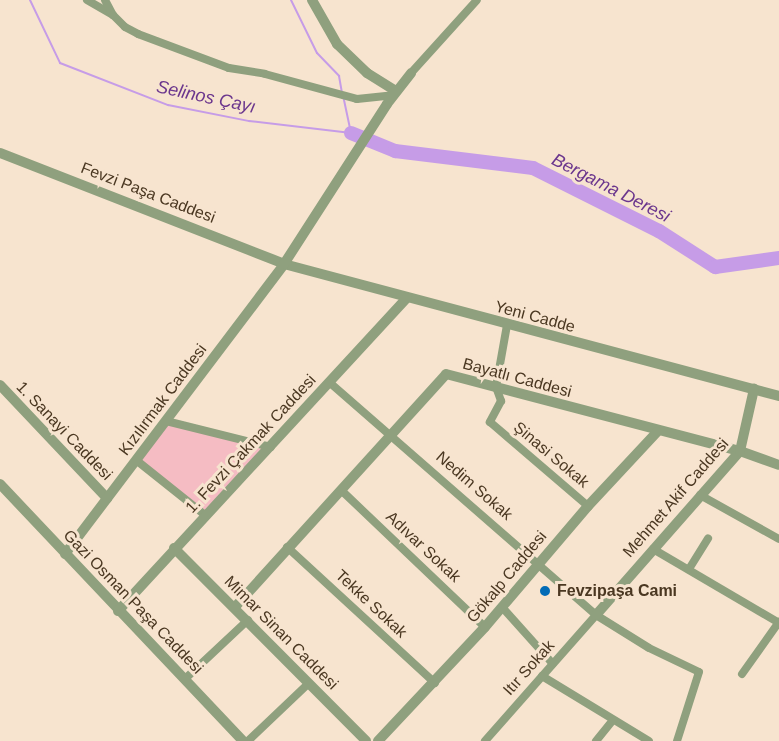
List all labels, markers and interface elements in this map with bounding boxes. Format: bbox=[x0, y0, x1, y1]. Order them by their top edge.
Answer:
water label: Selinos Çayı bbox=[154, 76, 258, 118]
water label: Bergama Deresi bbox=[548, 149, 674, 227]
street label: Fevzi Paşa Caddesi bbox=[78, 159, 218, 227]
street label: Yeni Cadde bbox=[493, 297, 577, 337]
street label: Kızılırmak Caddesi bbox=[115, 341, 211, 459]
street label: Bayatlı Caddesi bbox=[460, 354, 574, 402]
street label: 1. Fevzi Çakmak Caddesi bbox=[182, 371, 320, 517]
street label: 1. Sanayi Caddesi bbox=[12, 378, 116, 484]
street label: Şinasi Sokak bbox=[509, 418, 593, 492]
street label: Mehmet Akif Caddesi bbox=[619, 434, 733, 562]
street label: Nedim Sokak bbox=[432, 448, 516, 524]
street label: Adıvar Sokak bbox=[382, 508, 464, 586]
street label: Gazi Osman Paşa Caddesi bbox=[59, 526, 207, 678]
street label: Gökalp Caddesi bbox=[463, 527, 551, 627]
street label: Tekke Sokak bbox=[331, 566, 411, 642]
street label: Mimar Sinan Caddesi bbox=[220, 572, 342, 694]
place label: Fevzipaşa Cami bbox=[557, 581, 677, 601]
marker: Fevzipaşa Cami bbox=[538, 584, 552, 598]
street label: Itır Sokak bbox=[499, 636, 559, 700]

